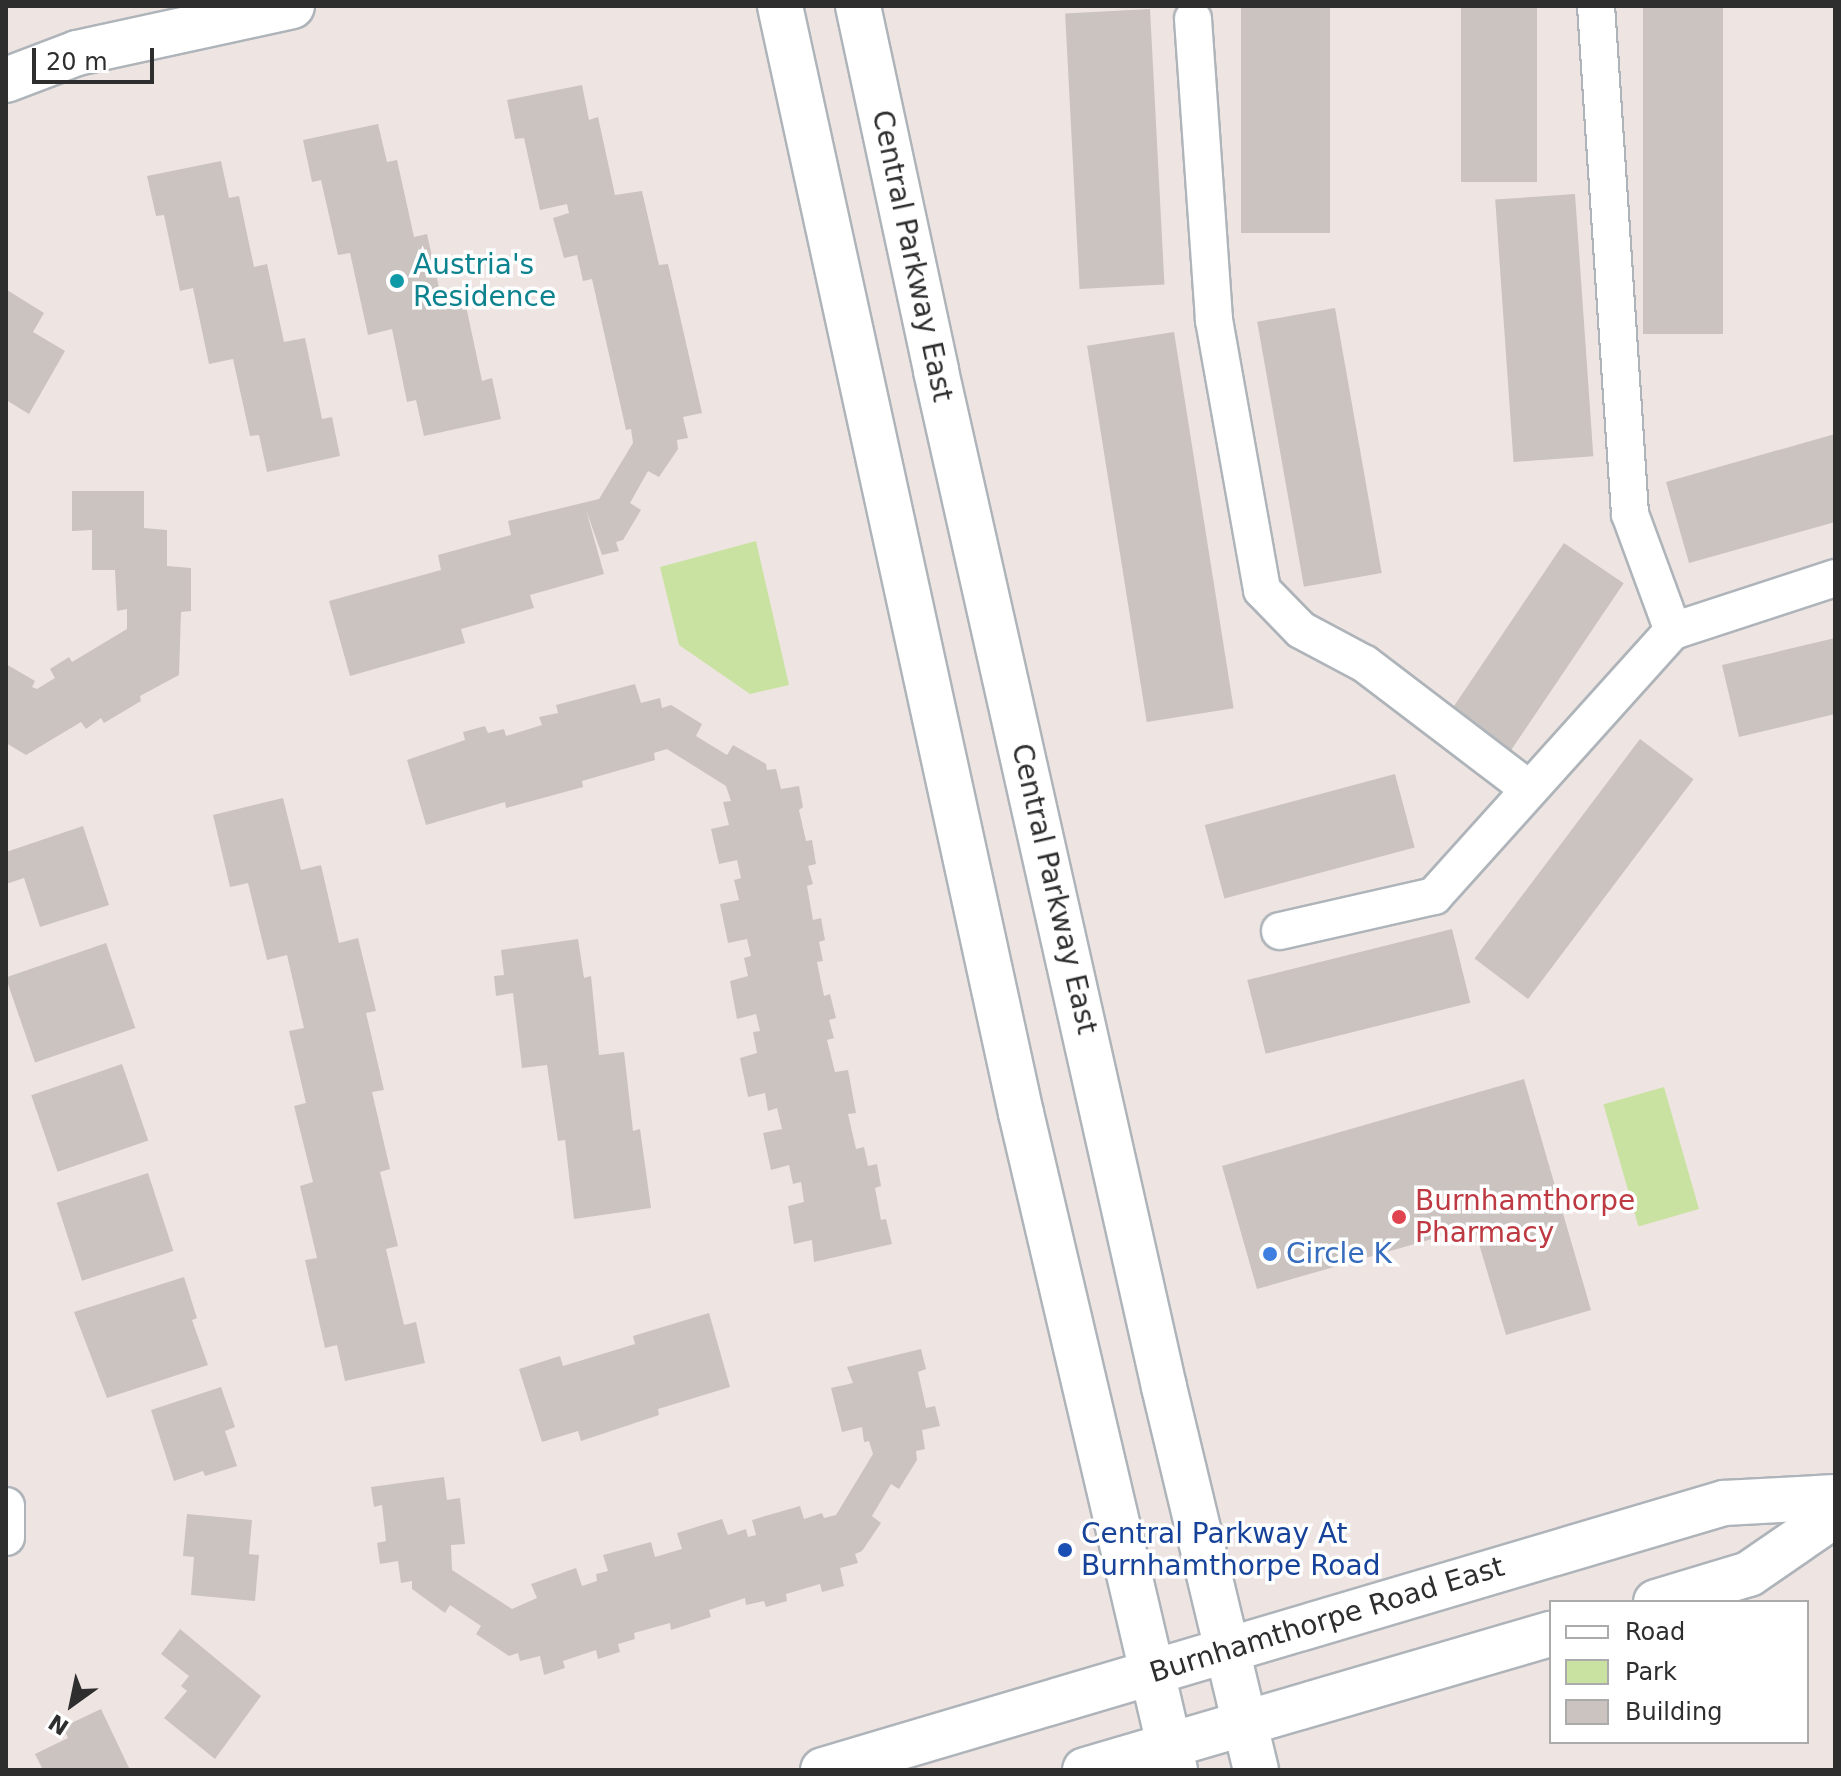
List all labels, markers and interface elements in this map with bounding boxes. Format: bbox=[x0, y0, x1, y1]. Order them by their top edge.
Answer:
scale bar bbox=[36, 32, 158, 82]
text: 20 m bbox=[46, 48, 108, 76]
street label: Central Parkway East bbox=[865, 107, 959, 405]
place label: Austria's Residence bbox=[413, 248, 556, 314]
marker: Austria's Residence bbox=[388, 272, 406, 290]
street label: Central Parkway East bbox=[1004, 740, 1104, 1038]
place label: Burnhamthorpe Pharmacy bbox=[1415, 1184, 1635, 1250]
marker: Burnhamthorpe Pharmacy bbox=[1390, 1208, 1408, 1226]
place label: Circle K bbox=[1286, 1237, 1392, 1271]
marker: Circle K bbox=[1261, 1245, 1279, 1263]
place label: Central Parkway At Burnhamthorpe Road bbox=[1081, 1517, 1380, 1583]
marker: Central Parkway At Burnhamthorpe Road bbox=[1056, 1541, 1074, 1559]
street label: Burnhamthorpe Road East bbox=[1146, 1550, 1508, 1690]
legend bbox=[1549, 1600, 1809, 1744]
text: Road bbox=[1625, 1618, 1685, 1646]
text: Park bbox=[1625, 1658, 1677, 1686]
north arrow bbox=[32, 1664, 112, 1744]
text: Building bbox=[1625, 1698, 1722, 1726]
text: N bbox=[44, 1709, 73, 1740]

